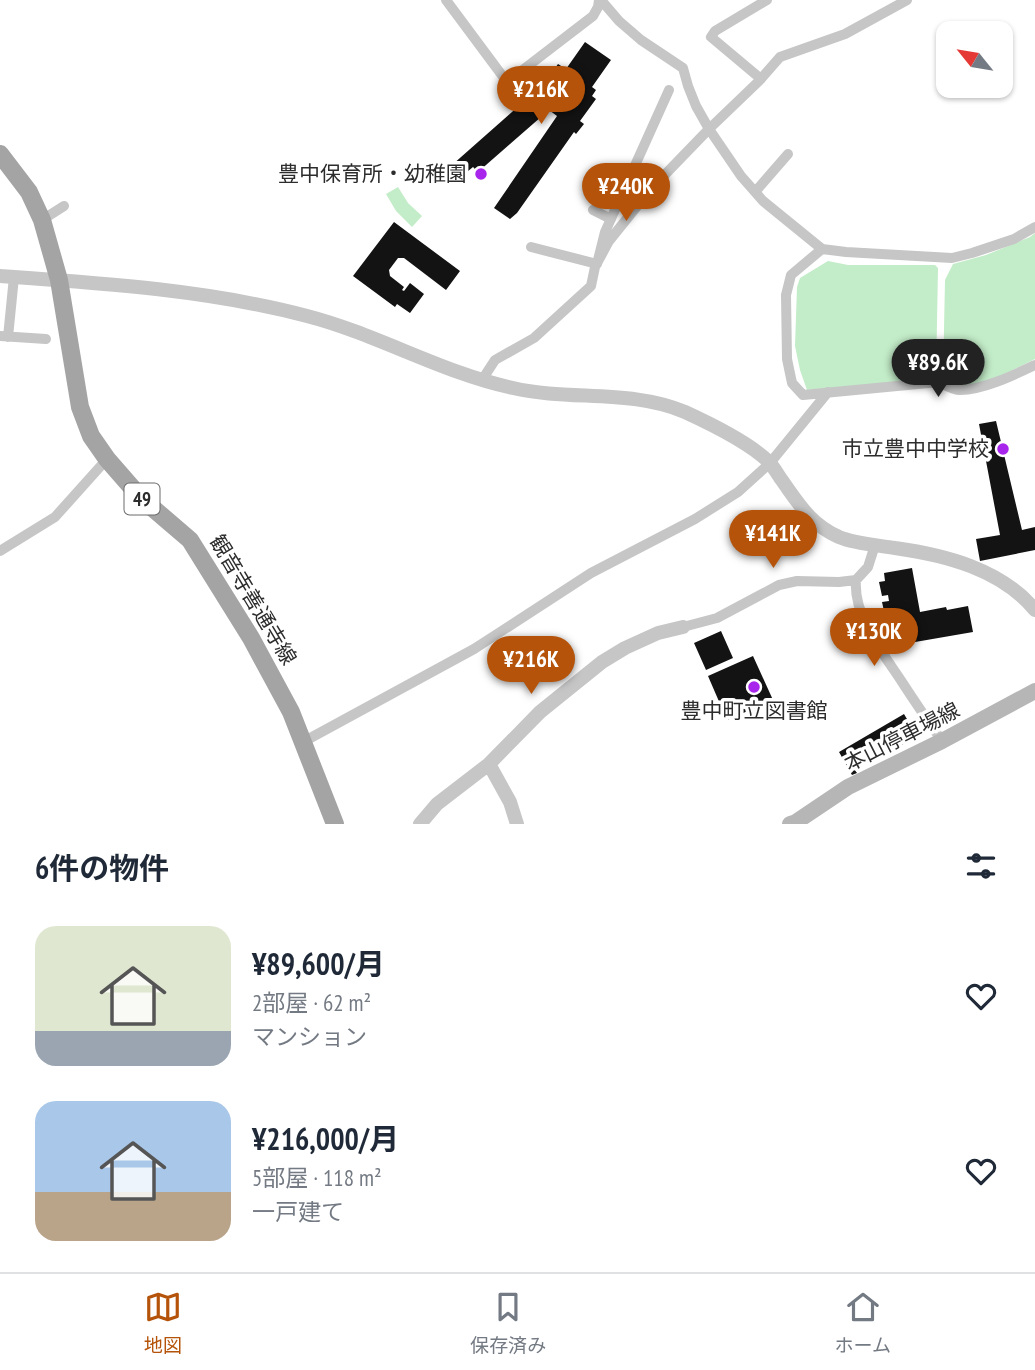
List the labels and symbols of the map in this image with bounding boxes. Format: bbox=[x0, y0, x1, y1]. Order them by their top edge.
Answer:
north arrow bbox=[936, 21, 1013, 98]
pin: ¥216K bbox=[492, 66, 590, 126]
place label: 豊中保育所・幼稚園 bbox=[278, 160, 467, 187]
pin: ¥240K bbox=[577, 164, 675, 223]
marker: 豊中保育所・幼稚園 bbox=[473, 166, 489, 182]
pin: ¥89.6K bbox=[881, 340, 995, 399]
place label: 市立豊中中学校 bbox=[842, 435, 989, 462]
marker: 市立豊中中学校 bbox=[995, 441, 1011, 457]
road number: 49 bbox=[124, 484, 160, 514]
pin: ¥141K bbox=[724, 510, 822, 570]
street label: 観音寺善通寺線 bbox=[204, 530, 303, 670]
pin: ¥130K bbox=[825, 608, 923, 668]
pin: ¥216K bbox=[482, 636, 580, 696]
marker: 豊中町立図書館 bbox=[746, 679, 762, 695]
street label: 本山停車場線 bbox=[840, 696, 964, 777]
place label: 豊中町立図書館 bbox=[681, 697, 828, 724]

